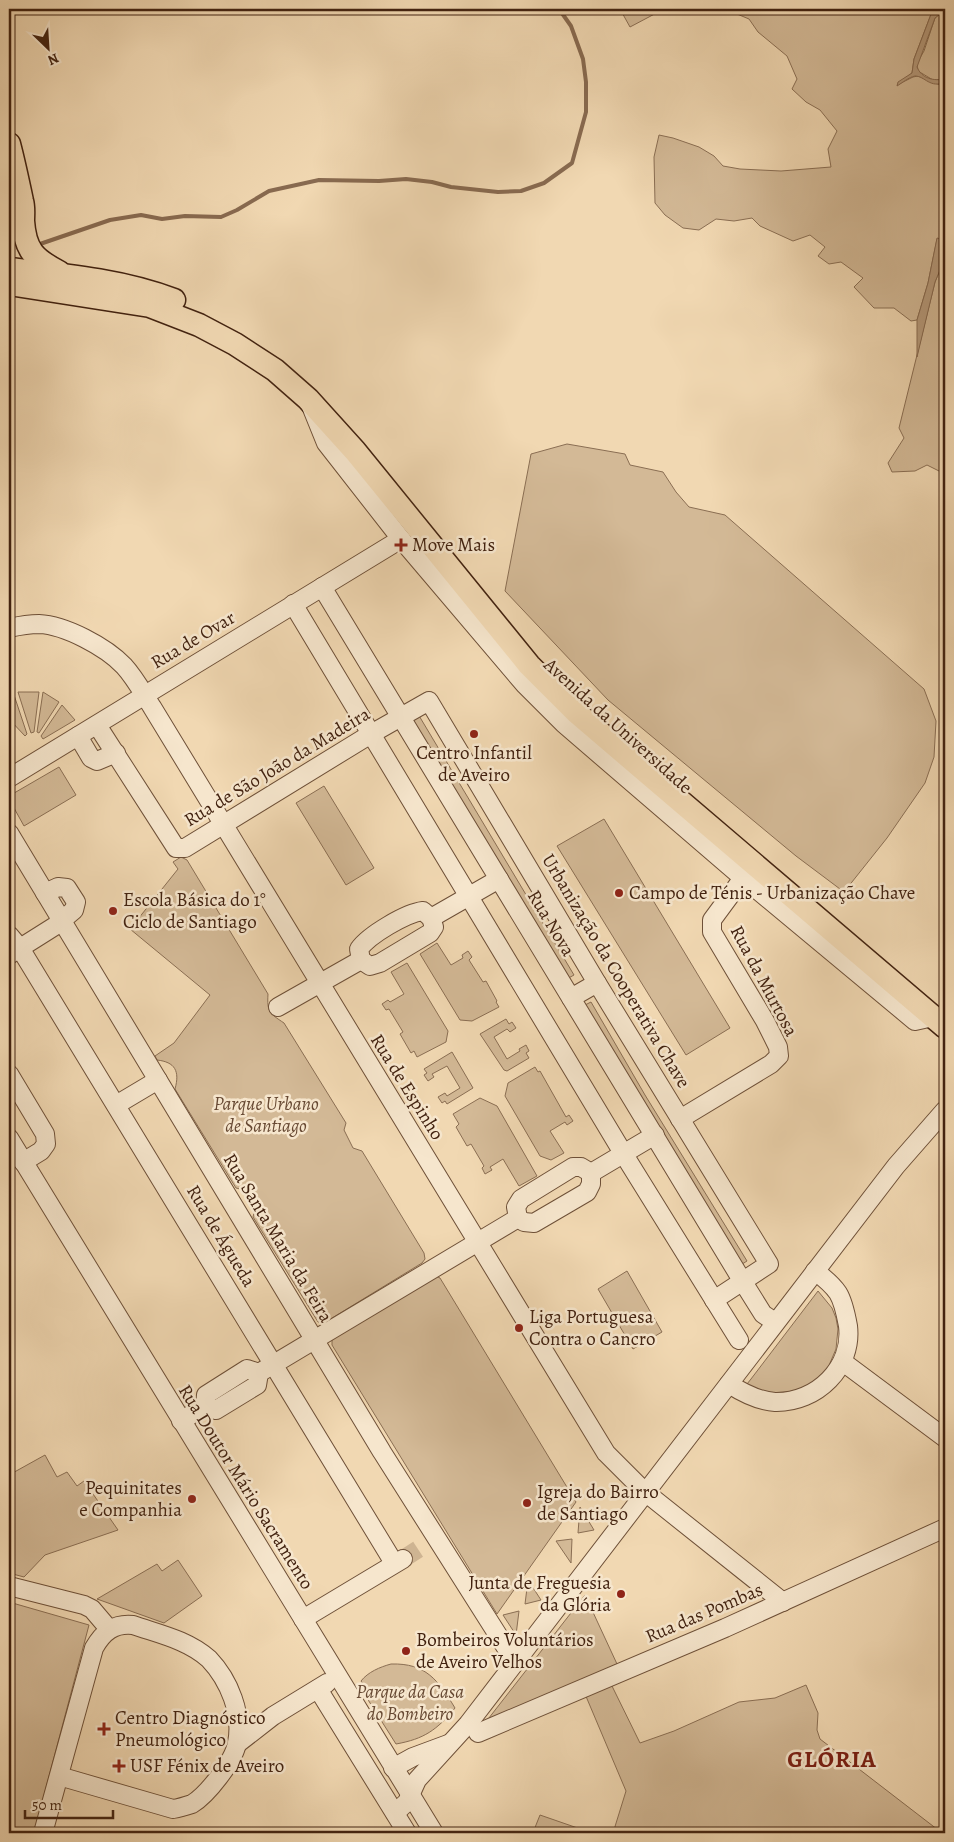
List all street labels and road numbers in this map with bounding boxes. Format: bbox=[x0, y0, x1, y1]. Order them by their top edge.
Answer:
street label: Rua de Ovar bbox=[146, 605, 240, 675]
street label: Avenida da Universidade bbox=[537, 651, 698, 800]
street label: Rua de São João da Madeira bbox=[179, 701, 375, 833]
street label: Urbanização da Cooperativa Chave bbox=[536, 849, 696, 1093]
street label: Rua Nova bbox=[521, 885, 581, 961]
street label: Rua da Murtosa bbox=[724, 921, 804, 1041]
street label: Rua de Espinho bbox=[364, 1029, 450, 1145]
street label: Rua Santa Maria da Feira bbox=[217, 1148, 339, 1328]
street label: Rua de Águeda bbox=[180, 1180, 262, 1292]
street label: Rua Doutor Mário Sacramento bbox=[172, 1379, 320, 1595]
street label: Rua das Pombas bbox=[641, 1577, 767, 1649]

